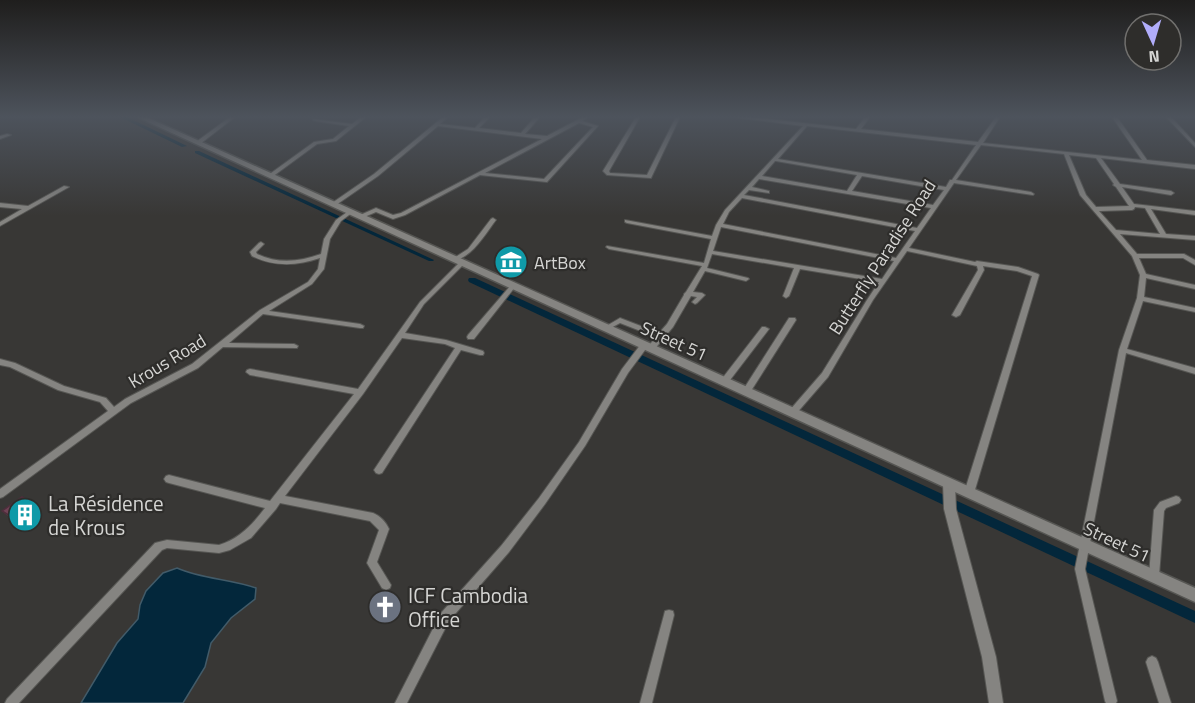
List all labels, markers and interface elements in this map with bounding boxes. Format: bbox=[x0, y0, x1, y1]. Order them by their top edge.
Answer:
north arrow bbox=[1123, 12, 1183, 72]
text: N bbox=[1148, 45, 1160, 69]
street label: Butterfly Paradise Road bbox=[822, 174, 942, 340]
museum icon: ArtBox bbox=[493, 244, 529, 280]
place label: ArtBox bbox=[534, 249, 586, 276]
street label: Street 51 bbox=[636, 314, 712, 368]
street label: Krous Road bbox=[123, 327, 211, 395]
place label: La Résidence de Krous bbox=[48, 487, 164, 543]
building icon: La Résidence de Krous bbox=[7, 497, 43, 533]
street label: Street 51 bbox=[1079, 515, 1155, 569]
place label: ICF Cambodia Office bbox=[408, 579, 529, 635]
church icon: ICF Cambodia Office bbox=[367, 589, 403, 625]

